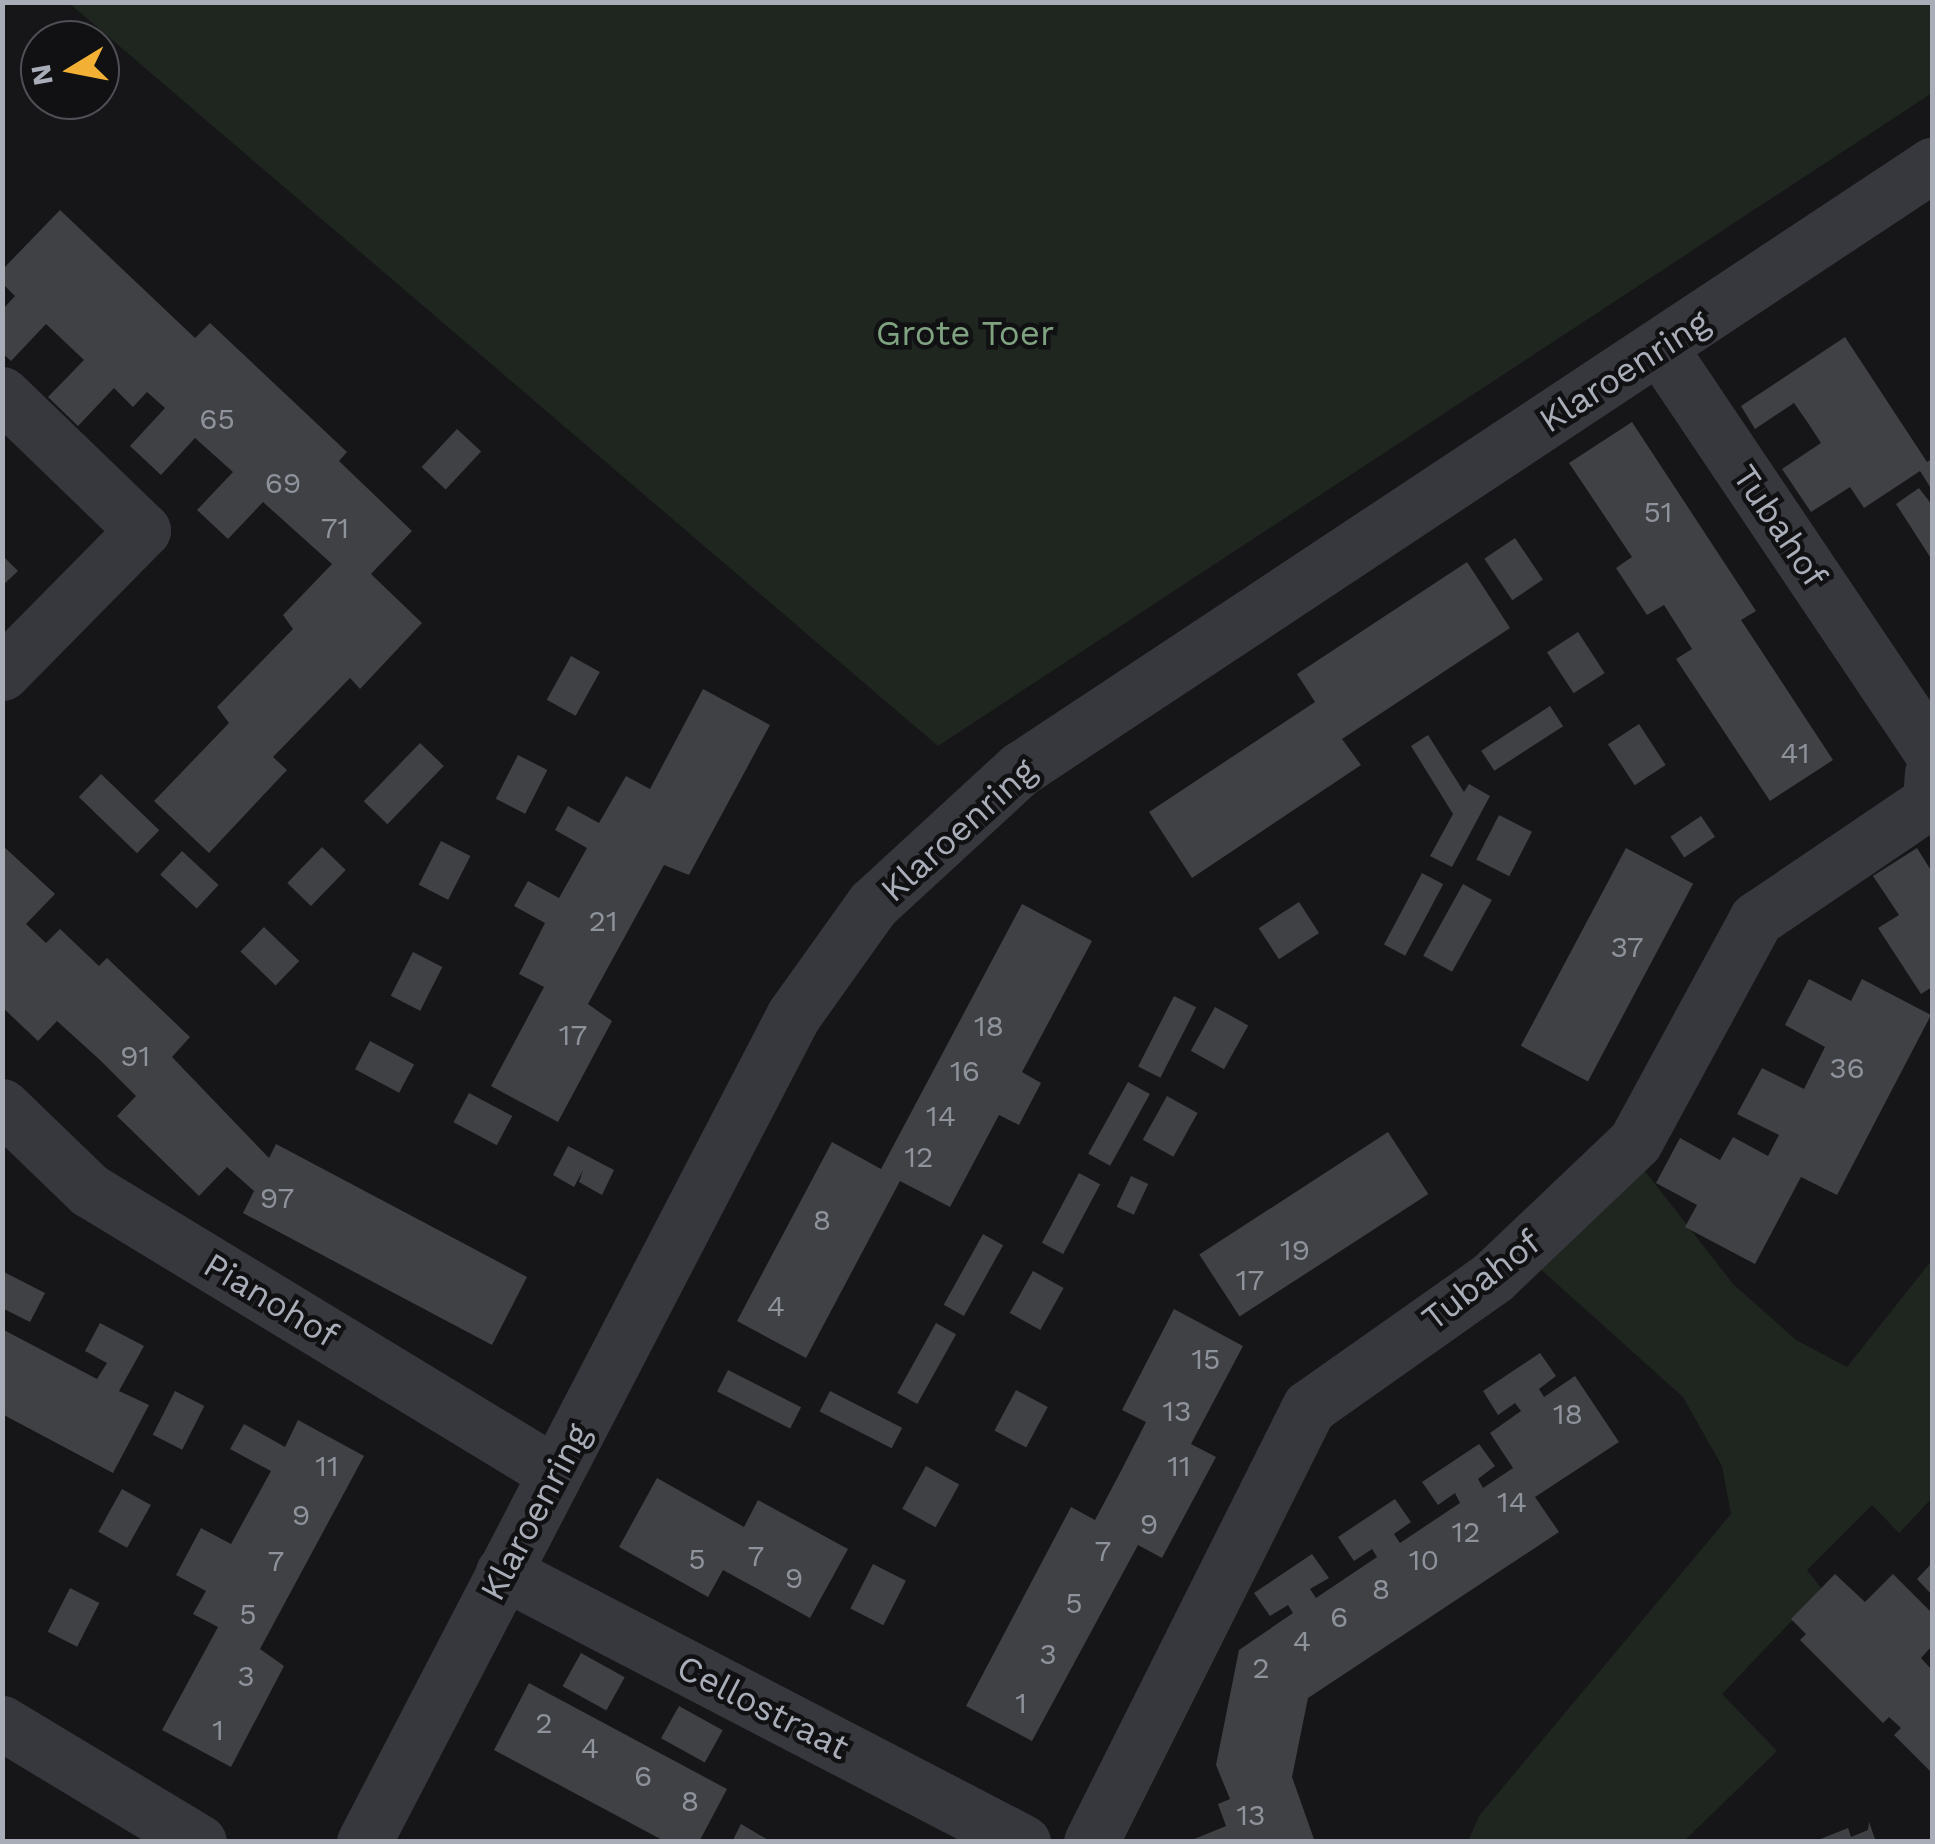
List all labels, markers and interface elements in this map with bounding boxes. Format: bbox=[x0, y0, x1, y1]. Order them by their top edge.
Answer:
north arrow bbox=[20, 20, 120, 120]
text: N bbox=[24, 62, 60, 88]
street label: Klaroenring bbox=[1531, 301, 1717, 441]
park label: Grote Toer bbox=[875, 312, 1055, 354]
house number: 65 bbox=[199, 401, 235, 437]
street label: Tubahof bbox=[1724, 457, 1836, 595]
house number: 69 bbox=[265, 465, 301, 501]
house number: 51 bbox=[1643, 494, 1673, 530]
house number: 71 bbox=[321, 510, 349, 546]
house number: 41 bbox=[1780, 735, 1810, 771]
street label: Klaroenring bbox=[872, 750, 1044, 910]
house number: 21 bbox=[588, 903, 618, 939]
house number: 37 bbox=[1610, 929, 1644, 965]
house number: 18 bbox=[974, 1008, 1004, 1044]
house number: 17 bbox=[559, 1017, 587, 1053]
house number: 91 bbox=[120, 1038, 150, 1074]
house number: 36 bbox=[1829, 1050, 1865, 1086]
house number: 16 bbox=[950, 1053, 980, 1089]
house number: 14 bbox=[926, 1098, 956, 1134]
house number: 12 bbox=[904, 1139, 934, 1175]
house number: 97 bbox=[260, 1180, 294, 1216]
house number: 8 bbox=[813, 1202, 831, 1238]
street label: Tubahof bbox=[1414, 1221, 1548, 1339]
house number: 19 bbox=[1280, 1232, 1310, 1268]
street label: Pianohof bbox=[196, 1244, 346, 1356]
house number: 17 bbox=[1236, 1262, 1264, 1298]
house number: 4 bbox=[767, 1288, 785, 1324]
house number: 15 bbox=[1191, 1341, 1221, 1377]
house number: 13 bbox=[1162, 1393, 1192, 1429]
house number: 18 bbox=[1553, 1396, 1583, 1432]
street label: Klaroenring bbox=[471, 1417, 599, 1607]
house number: 11 bbox=[315, 1448, 339, 1484]
house number: 11 bbox=[1167, 1448, 1191, 1484]
house number: 14 bbox=[1497, 1484, 1527, 1520]
house number: 9 bbox=[292, 1497, 310, 1533]
house number: 9 bbox=[1140, 1506, 1158, 1542]
house number: 12 bbox=[1451, 1514, 1481, 1550]
house number: 7 bbox=[1095, 1533, 1111, 1569]
house number: 7 bbox=[748, 1538, 764, 1574]
house number: 5 bbox=[688, 1541, 706, 1577]
house number: 10 bbox=[1409, 1542, 1439, 1578]
house number: 7 bbox=[268, 1543, 284, 1579]
house number: 9 bbox=[785, 1560, 803, 1596]
house number: 8 bbox=[1372, 1571, 1390, 1607]
house number: 5 bbox=[1065, 1585, 1083, 1621]
house number: 5 bbox=[239, 1596, 257, 1632]
house number: 6 bbox=[1330, 1599, 1348, 1635]
house number: 4 bbox=[1293, 1623, 1311, 1659]
house number: 3 bbox=[1039, 1636, 1057, 1672]
street label: Cellostraat bbox=[670, 1646, 856, 1768]
house number: 2 bbox=[1252, 1650, 1270, 1686]
house number: 3 bbox=[237, 1658, 255, 1694]
house number: 1 bbox=[1015, 1685, 1027, 1721]
house number: 2 bbox=[535, 1705, 553, 1741]
house number: 1 bbox=[212, 1712, 224, 1748]
house number: 4 bbox=[581, 1730, 599, 1766]
house number: 6 bbox=[634, 1758, 652, 1794]
house number: 8 bbox=[681, 1783, 699, 1819]
house number: 13 bbox=[1236, 1797, 1266, 1833]

